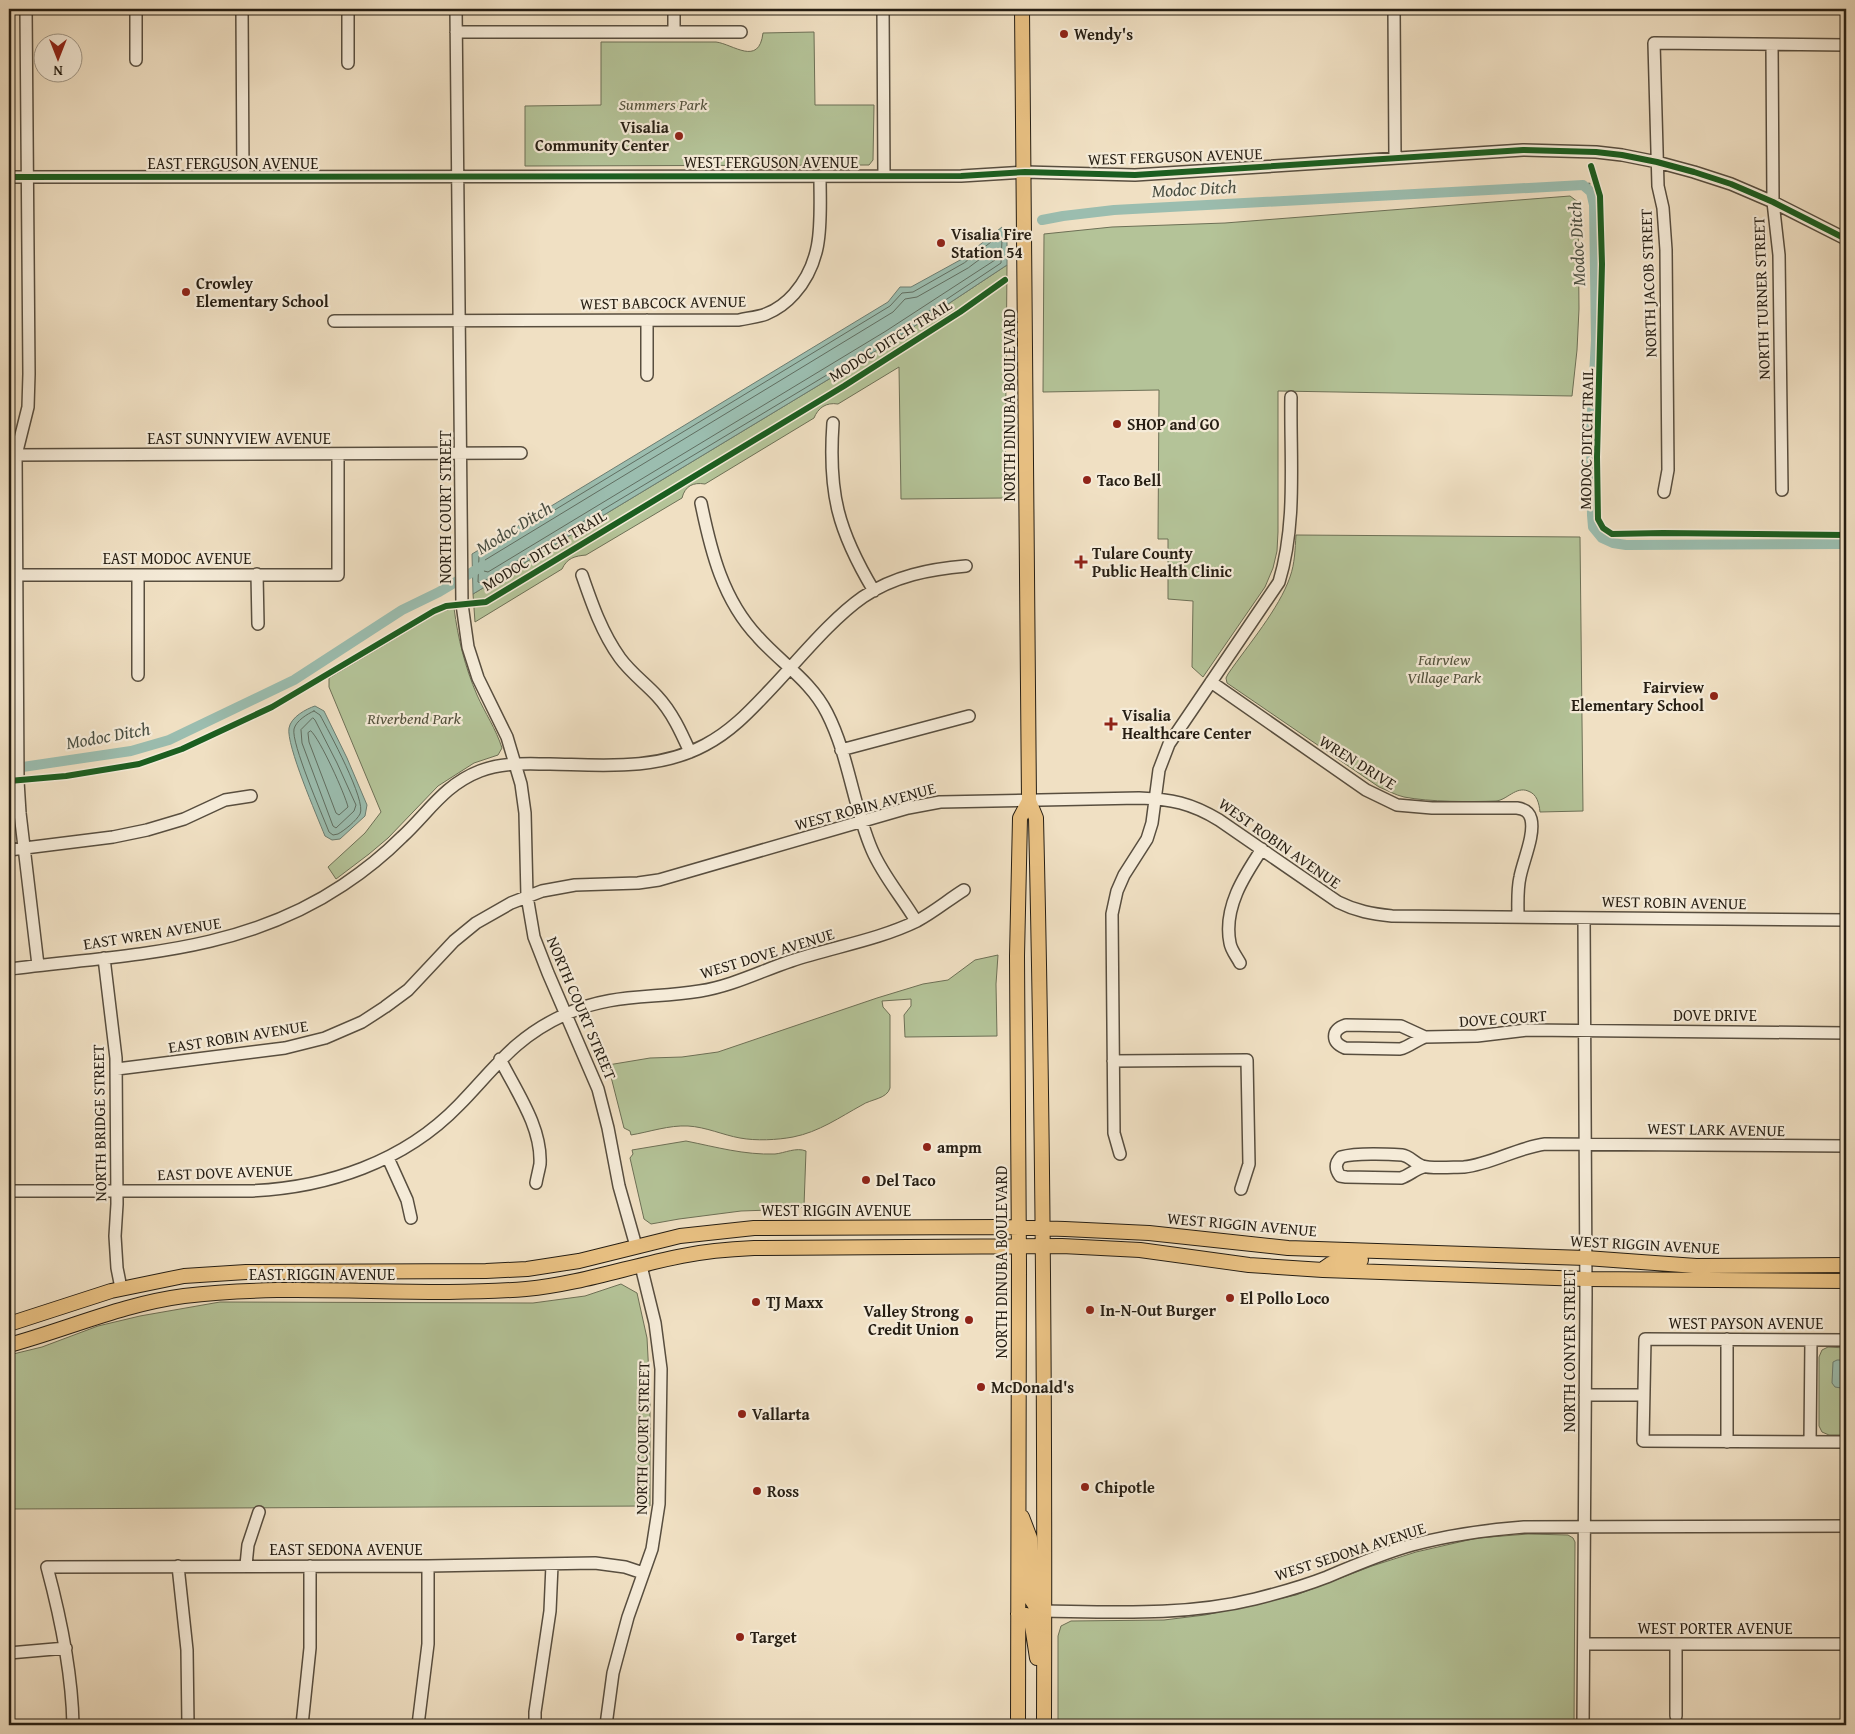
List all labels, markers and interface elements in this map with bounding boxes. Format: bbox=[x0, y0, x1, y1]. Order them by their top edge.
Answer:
place label: Wendy's bbox=[1074, 22, 1133, 46]
marker: Wendy's bbox=[1058, 28, 1070, 40]
north arrow bbox=[32, 32, 82, 82]
text: N bbox=[53, 61, 63, 81]
park label: Summers Park bbox=[619, 92, 708, 116]
place label: Visalia Community Center bbox=[535, 115, 670, 157]
marker: Visalia Community Center bbox=[673, 130, 685, 142]
street label: WEST FERGUSON AVENUE bbox=[1087, 141, 1263, 171]
street label: WEST FERGUSON AVENUE bbox=[684, 150, 858, 174]
street label: EAST FERGUSON AVENUE bbox=[148, 151, 318, 175]
water label: Modoc Ditch bbox=[1151, 173, 1237, 204]
water label: Modoc Ditch bbox=[1561, 201, 1592, 287]
street label: NORTH JACOB STREET bbox=[1633, 208, 1663, 358]
street label: NORTH TURNER STREET bbox=[1746, 216, 1776, 380]
place label: Visalia Fire Station 54 bbox=[951, 222, 1032, 264]
marker: Visalia Fire Station 54 bbox=[935, 237, 947, 249]
place label: Crowley Elementary School bbox=[196, 271, 329, 313]
marker: Crowley Elementary School bbox=[180, 286, 192, 298]
street label: WEST BABCOCK AVENUE bbox=[580, 289, 746, 315]
street label: MODOC DITCH TRAIL bbox=[824, 292, 957, 388]
street label: NORTH DINUBA BOULEVARD bbox=[997, 308, 1021, 501]
street label: MODOC DITCH TRAIL bbox=[1573, 368, 1599, 510]
place label: SHOP and GO bbox=[1127, 412, 1220, 436]
marker: SHOP and GO bbox=[1111, 418, 1123, 430]
street label: EAST SUNNYVIEW AVENUE bbox=[147, 426, 331, 450]
street label: NORTH COURT STREET bbox=[433, 430, 457, 584]
place label: Taco Bell bbox=[1097, 468, 1161, 492]
marker: Taco Bell bbox=[1081, 474, 1093, 486]
water label: Modoc Ditch bbox=[470, 494, 557, 561]
street label: MODOC DITCH TRAIL bbox=[477, 503, 611, 597]
place label: Tulare County Public Health Clinic bbox=[1092, 541, 1233, 583]
street label: EAST MODOC AVENUE bbox=[103, 546, 251, 570]
marker: Tulare County Public Health Clinic bbox=[1074, 555, 1088, 569]
park label: Fairview Village Park bbox=[1407, 647, 1482, 689]
place label: Fairview Elementary School bbox=[1571, 675, 1704, 717]
marker: Fairview Elementary School bbox=[1708, 690, 1720, 702]
place label: Visalia Healthcare Center bbox=[1122, 703, 1252, 745]
park label: Riverbend Park bbox=[366, 706, 462, 730]
water label: Modoc Ditch bbox=[64, 715, 152, 756]
marker: Visalia Healthcare Center bbox=[1104, 717, 1118, 731]
street label: WREN DRIVE bbox=[1315, 729, 1401, 795]
street label: WEST ROBIN AVENUE bbox=[792, 776, 938, 836]
street label: WEST ROBIN AVENUE bbox=[1214, 792, 1346, 894]
street label: WEST ROBIN AVENUE bbox=[1601, 889, 1747, 915]
street label: EAST WREN AVENUE bbox=[81, 910, 223, 956]
street label: WEST DOVE AVENUE bbox=[697, 921, 837, 985]
street label: NORTH COURT STREET bbox=[541, 933, 623, 1083]
street label: DOVE COURT bbox=[1458, 1003, 1548, 1033]
street label: DOVE DRIVE bbox=[1673, 1003, 1757, 1027]
street label: EAST ROBIN AVENUE bbox=[166, 1013, 310, 1059]
street label: NORTH BRIDGE STREET bbox=[86, 1044, 112, 1202]
street label: WEST LARK AVENUE bbox=[1647, 1116, 1785, 1142]
place label: ampm bbox=[937, 1135, 982, 1159]
marker: ampm bbox=[921, 1141, 933, 1153]
street label: EAST DOVE AVENUE bbox=[157, 1158, 293, 1186]
street label: NORTH DINUBA BOULEVARD bbox=[989, 1165, 1013, 1358]
place label: Del Taco bbox=[876, 1168, 936, 1192]
marker: Del Taco bbox=[860, 1174, 872, 1186]
street label: WEST RIGGIN AVENUE bbox=[761, 1198, 911, 1222]
street label: WEST RIGGIN AVENUE bbox=[1166, 1206, 1318, 1242]
street label: WEST RIGGIN AVENUE bbox=[1569, 1228, 1721, 1260]
street label: EAST RIGGIN AVENUE bbox=[249, 1262, 395, 1286]
street label: NORTH CONYER STREET bbox=[1557, 1270, 1581, 1432]
place label: El Pollo Loco bbox=[1240, 1286, 1330, 1310]
place label: TJ Maxx bbox=[766, 1290, 824, 1314]
marker: El Pollo Loco bbox=[1224, 1292, 1236, 1304]
marker: TJ Maxx bbox=[750, 1296, 762, 1308]
place label: In-N-Out Burger bbox=[1100, 1298, 1217, 1322]
place label: Valley Strong Credit Union bbox=[864, 1299, 960, 1341]
marker: In-N-Out Burger bbox=[1084, 1304, 1096, 1316]
street label: WEST PAYSON AVENUE bbox=[1669, 1311, 1823, 1335]
marker: Valley Strong Credit Union bbox=[963, 1314, 975, 1326]
street label: NORTH COURT STREET bbox=[629, 1361, 655, 1515]
place label: McDonald's bbox=[991, 1375, 1074, 1399]
marker: McDonald's bbox=[975, 1381, 987, 1393]
place label: Vallarta bbox=[752, 1402, 811, 1426]
marker: Vallarta bbox=[736, 1408, 748, 1420]
place label: Chipotle bbox=[1095, 1475, 1155, 1499]
place label: Ross bbox=[767, 1479, 799, 1503]
marker: Chipotle bbox=[1079, 1481, 1091, 1493]
marker: Ross bbox=[751, 1485, 763, 1497]
street label: WEST SEDONA AVENUE bbox=[1272, 1515, 1428, 1587]
street label: EAST SEDONA AVENUE bbox=[269, 1537, 423, 1561]
street label: WEST PORTER AVENUE bbox=[1637, 1616, 1793, 1640]
place label: Target bbox=[750, 1625, 797, 1649]
marker: Target bbox=[734, 1631, 746, 1643]

